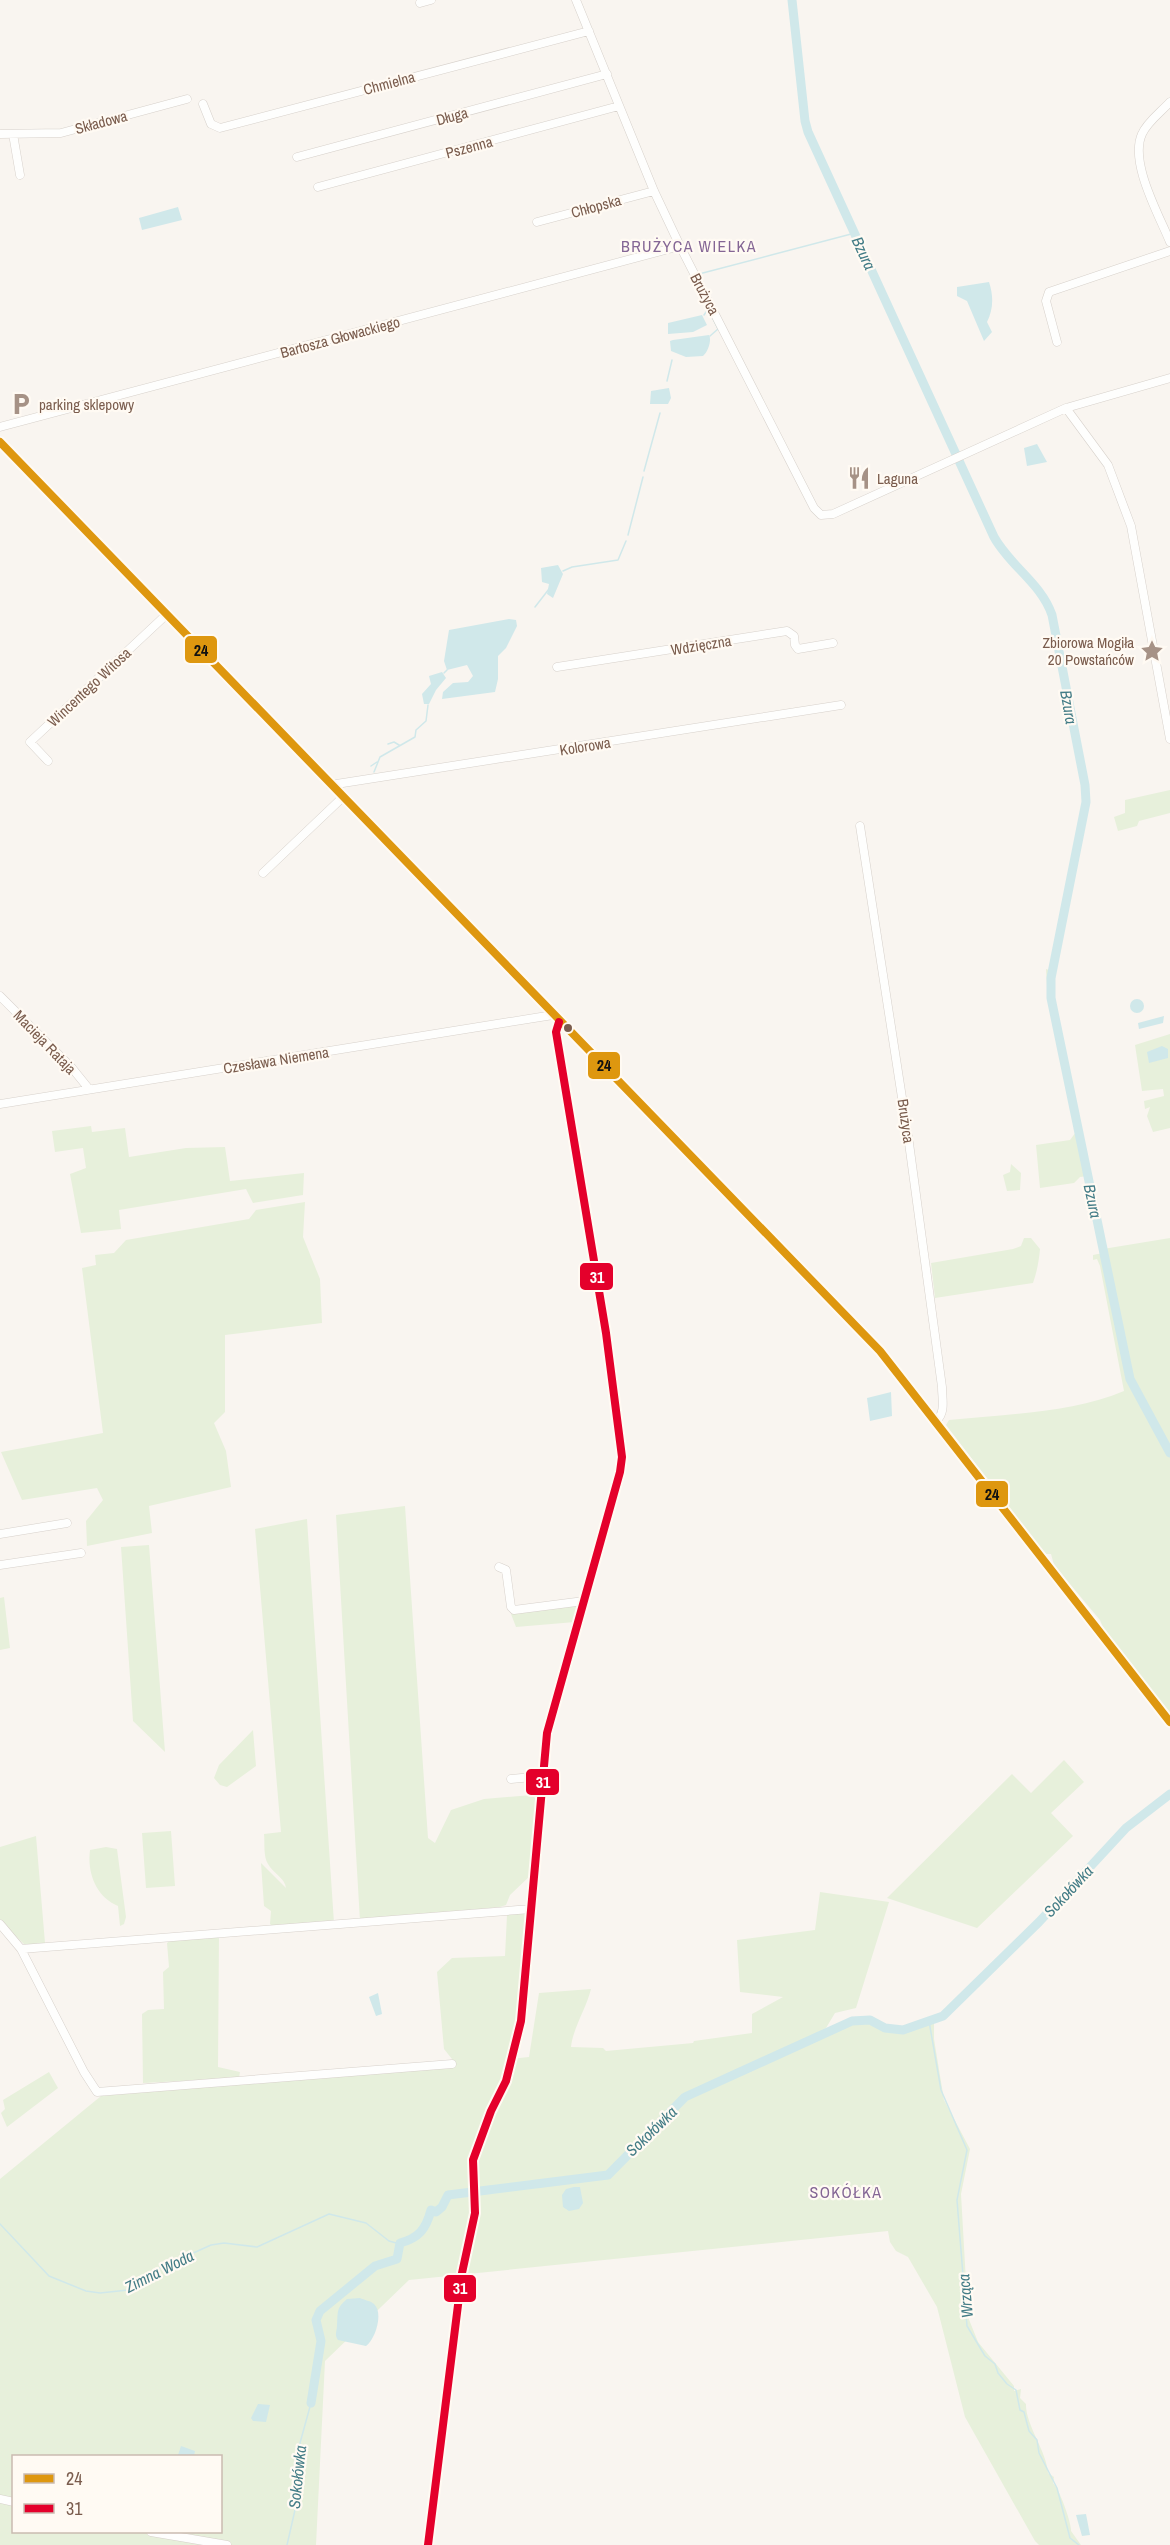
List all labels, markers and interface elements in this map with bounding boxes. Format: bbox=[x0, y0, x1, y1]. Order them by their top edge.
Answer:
street label: Chmielna bbox=[361, 66, 417, 100]
street label: Długa bbox=[434, 102, 470, 130]
street label: Składowa bbox=[73, 105, 130, 139]
street label: Pszenna bbox=[443, 131, 495, 163]
street label: Chłopska bbox=[569, 189, 624, 223]
water label: Bzura bbox=[847, 233, 881, 273]
district label: BRUŻYCA WIELKA bbox=[621, 235, 757, 257]
street label: Brużyca bbox=[685, 269, 725, 319]
street label: Bartosza Głowackiego bbox=[278, 311, 402, 363]
parking icon: parking sklepowy bbox=[8, 391, 34, 417]
place label: parking sklepowy bbox=[39, 394, 135, 415]
restaurant icon: Laguna bbox=[846, 465, 872, 491]
place label: Laguna bbox=[877, 468, 918, 489]
street label: Wdzięczna bbox=[669, 630, 733, 660]
place label: Zbiorowa Mogiła 20 Powstańców bbox=[1042, 632, 1134, 670]
line badge: 24 bbox=[184, 635, 218, 664]
place icon: Zbiorowa Mogiła 20 Powstańców bbox=[1139, 638, 1165, 664]
text: 24 bbox=[194, 639, 209, 661]
street label: Wincentego Witosa bbox=[43, 643, 136, 731]
water label: Bzura bbox=[1055, 688, 1083, 726]
street label: Kolorowa bbox=[558, 732, 612, 760]
street label: Macieja Rataja bbox=[9, 1005, 81, 1079]
unlabelled marker bbox=[562, 1022, 574, 1034]
street label: Czesława Niemena bbox=[222, 1041, 330, 1079]
line badge: 24 bbox=[587, 1051, 621, 1080]
text: 24 bbox=[597, 1054, 612, 1076]
street label: Brużyca bbox=[893, 1098, 920, 1145]
water label: Bzura bbox=[1079, 1182, 1107, 1220]
line badge: 31 bbox=[579, 1262, 614, 1291]
text: 31 bbox=[590, 1266, 605, 1288]
line badge: 24 bbox=[975, 1480, 1009, 1508]
text: 24 bbox=[985, 1483, 1000, 1505]
line badge: 31 bbox=[525, 1768, 560, 1796]
text: 31 bbox=[536, 1771, 551, 1793]
water label: Sokołówka bbox=[1038, 1860, 1098, 1922]
water label: Sokołówka bbox=[621, 2101, 681, 2161]
district label: SOKÓŁKA bbox=[809, 2181, 883, 2203]
water label: Zimna Woda bbox=[120, 2244, 197, 2298]
water label: Wrząca bbox=[952, 2273, 978, 2319]
line badge: 31 bbox=[443, 2274, 477, 2303]
text: 31 bbox=[453, 2277, 468, 2299]
water label: Sokołówka bbox=[283, 2444, 311, 2510]
legend bbox=[12, 2455, 222, 2533]
text: 24 bbox=[66, 2466, 82, 2491]
text: 31 bbox=[66, 2496, 83, 2521]

